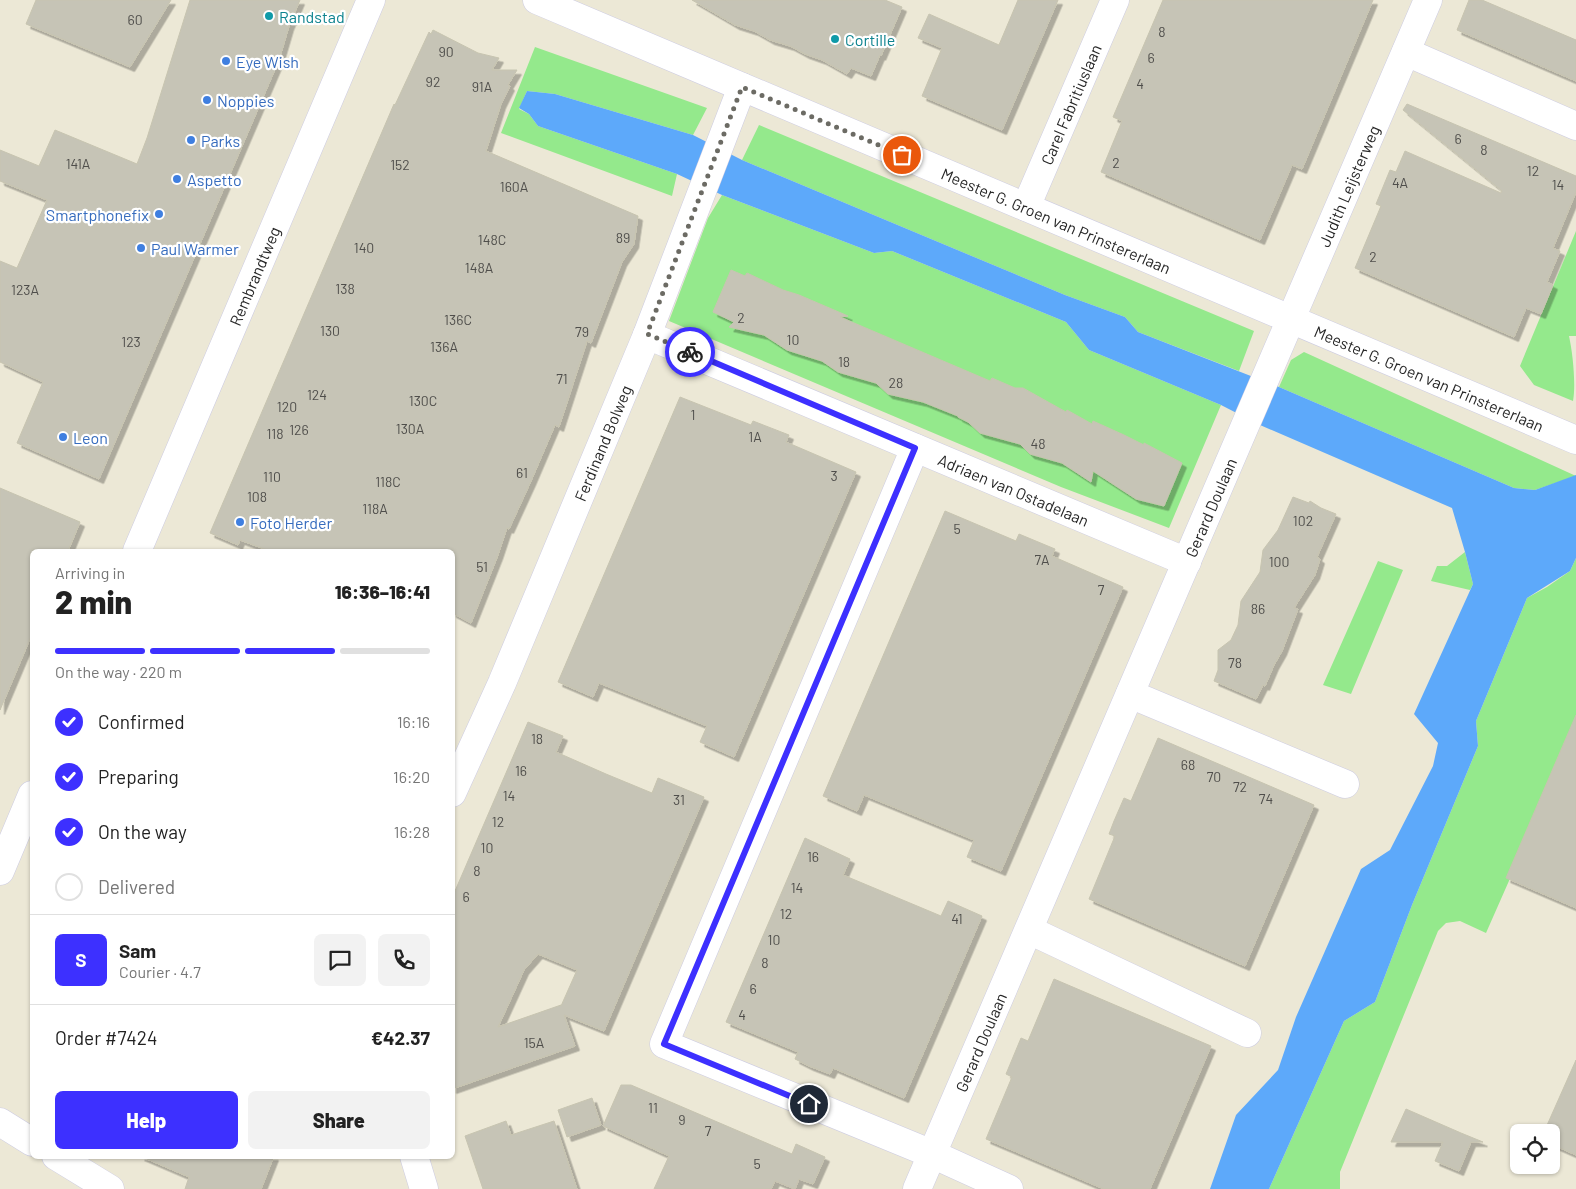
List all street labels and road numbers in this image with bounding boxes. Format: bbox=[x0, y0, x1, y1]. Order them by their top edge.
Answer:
street label: Carel Fabritiuslaan bbox=[1036, 41, 1105, 167]
street label: Judith Leijsterweg bbox=[1314, 122, 1383, 249]
street label: Meester G. Groen van Prinstererlaan bbox=[939, 163, 1174, 277]
street label: Rembrandtweg bbox=[224, 223, 283, 328]
street label: Meester G. Groen van Prinstererlaan bbox=[1312, 321, 1547, 435]
street label: Ferdinand Bolweg bbox=[570, 382, 635, 504]
street label: Adriaen van Ostadelaan bbox=[936, 449, 1092, 529]
street label: Gerard Doulaan bbox=[1180, 455, 1240, 560]
street label: Gerard Doulaan bbox=[951, 990, 1010, 1094]

